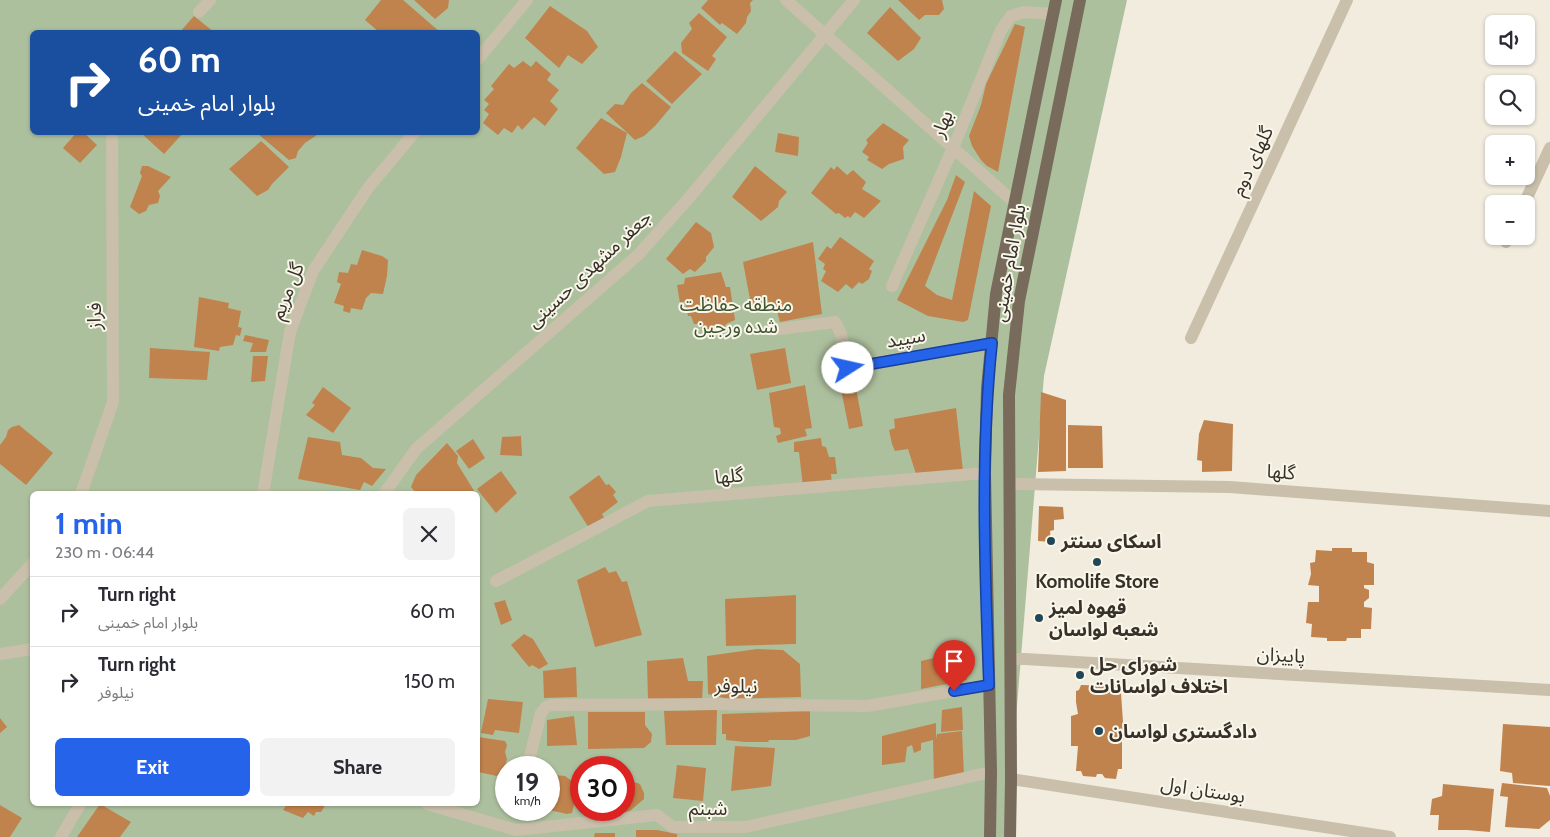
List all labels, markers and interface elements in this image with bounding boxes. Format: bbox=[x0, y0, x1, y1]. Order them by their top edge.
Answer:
map controls bbox=[1485, 15, 1535, 245]
button: sound bbox=[1485, 15, 1535, 65]
text: 60 m bbox=[138, 38, 221, 81]
icon: right bbox=[55, 50, 120, 115]
button: search bbox=[1485, 75, 1535, 125]
text: بلوار امام خمینی bbox=[138, 90, 276, 117]
street label: بهار bbox=[926, 107, 958, 142]
street label: گلهای دوم bbox=[1226, 121, 1281, 201]
button: + bbox=[1485, 135, 1535, 185]
button: − bbox=[1485, 195, 1535, 245]
street label: بلوار امام خمینی bbox=[987, 202, 1034, 324]
street label: جعفر مشهدی حسینی bbox=[522, 205, 656, 333]
street label: گل مریم bbox=[265, 258, 312, 324]
park label: منطقه حفاظت شده ورجین bbox=[680, 293, 792, 338]
street label: فراز bbox=[83, 302, 106, 331]
street label: سپید bbox=[885, 323, 927, 354]
position arrow bbox=[821, 341, 873, 393]
street label: گلها bbox=[1266, 460, 1297, 485]
street label: گلها bbox=[714, 463, 745, 489]
text: 1 min bbox=[55, 505, 123, 542]
button: close bbox=[403, 508, 455, 560]
place label: اسکای سنتر bbox=[1060, 530, 1161, 553]
marker: اسکای سنتر bbox=[1045, 535, 1057, 547]
text: 230 m · 06:44 bbox=[55, 543, 154, 562]
marker: Komolife Store bbox=[1091, 556, 1103, 568]
place label: Komolife Store bbox=[1035, 570, 1159, 593]
text: Turn right bbox=[98, 583, 176, 606]
place label: قهوه لمیز شعبه لواسان bbox=[1048, 596, 1159, 641]
icon: right bbox=[55, 598, 83, 626]
text: 60 m bbox=[410, 600, 455, 623]
marker: قهوه لمیز شعبه لواسان bbox=[1033, 612, 1045, 624]
text: بلوار امام خمینی bbox=[98, 613, 198, 632]
pin bbox=[933, 640, 975, 691]
street label: پاییزان bbox=[1256, 642, 1306, 669]
icon: arrive bbox=[940, 647, 968, 675]
text: Turn right bbox=[98, 653, 176, 676]
place label: شورای حل اختلاف لواسانات bbox=[1090, 653, 1228, 698]
icon: right bbox=[55, 668, 83, 696]
marker: شورای حل اختلاف لواسانات bbox=[1074, 669, 1086, 681]
text: 150 m bbox=[404, 670, 455, 693]
street label: نیلوفر bbox=[713, 674, 758, 698]
text: نیلوفر bbox=[98, 683, 134, 702]
place label: دادگستری لواسان bbox=[1109, 720, 1257, 743]
marker: دادگستری لواسان bbox=[1093, 725, 1105, 737]
button: Exit bbox=[55, 738, 250, 796]
button: Share bbox=[260, 738, 455, 796]
speed limit sign: 30 bbox=[570, 756, 635, 821]
text: 19 bbox=[516, 767, 539, 797]
street label: بوستان اول bbox=[1159, 772, 1247, 808]
text: km/h bbox=[514, 793, 541, 808]
street label: شبنم bbox=[689, 797, 727, 823]

